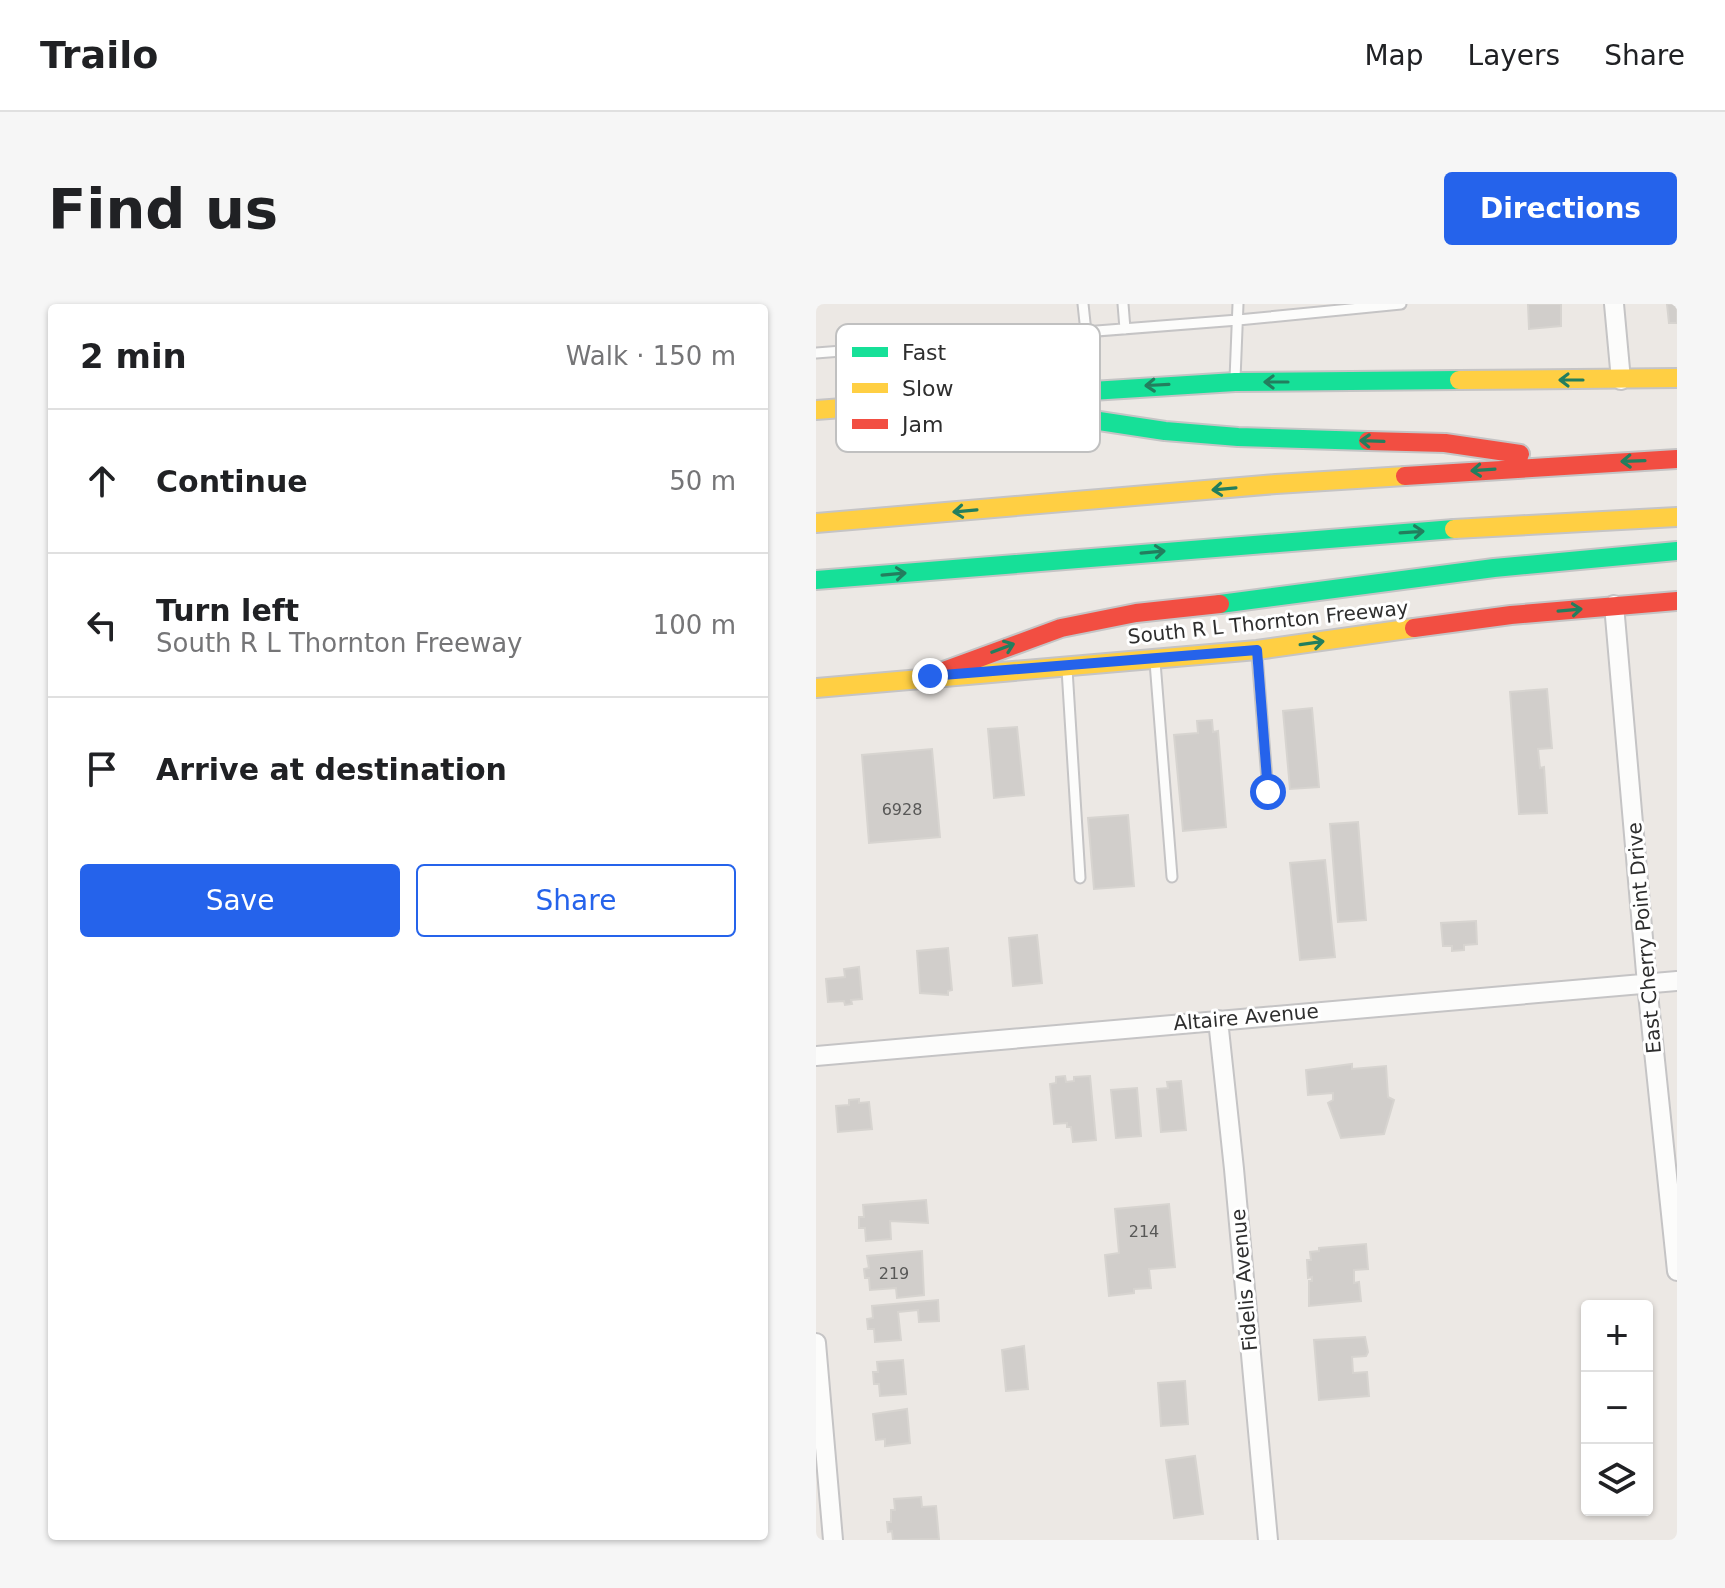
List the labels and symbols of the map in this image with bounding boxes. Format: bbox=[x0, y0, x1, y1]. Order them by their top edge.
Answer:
legend bbox=[836, 324, 1100, 452]
text: Fast bbox=[902, 340, 947, 365]
one-way arrow bbox=[1558, 372, 1585, 388]
one-way arrow bbox=[1263, 374, 1290, 390]
text: Slow bbox=[902, 376, 954, 401]
one-way arrow bbox=[1144, 378, 1171, 393]
text: Jam bbox=[900, 412, 943, 437]
one-way arrow bbox=[1359, 434, 1386, 449]
one-way arrow bbox=[1620, 454, 1647, 469]
one-way arrow bbox=[1470, 463, 1497, 478]
one-way arrow bbox=[1211, 482, 1238, 497]
one-way arrow bbox=[952, 504, 979, 519]
one-way arrow bbox=[1398, 524, 1425, 539]
one-way arrow bbox=[1139, 544, 1166, 559]
one-way arrow bbox=[880, 566, 907, 581]
street label: South R L Thornton Freeway bbox=[1127, 595, 1410, 649]
one-way arrow bbox=[1556, 602, 1583, 617]
one-way arrow bbox=[1299, 635, 1324, 650]
one-way arrow bbox=[990, 640, 1015, 654]
route end bbox=[912, 658, 948, 694]
route start bbox=[1250, 774, 1286, 810]
house number: 6928 bbox=[882, 800, 922, 819]
street label: East Cherry Point Drive bbox=[1622, 821, 1666, 1055]
street label: Altaire Avenue bbox=[1172, 999, 1320, 1035]
street label: Fidelis Avenue bbox=[1226, 1208, 1262, 1352]
house number: 214 bbox=[1129, 1222, 1159, 1241]
house number: 219 bbox=[879, 1264, 909, 1283]

